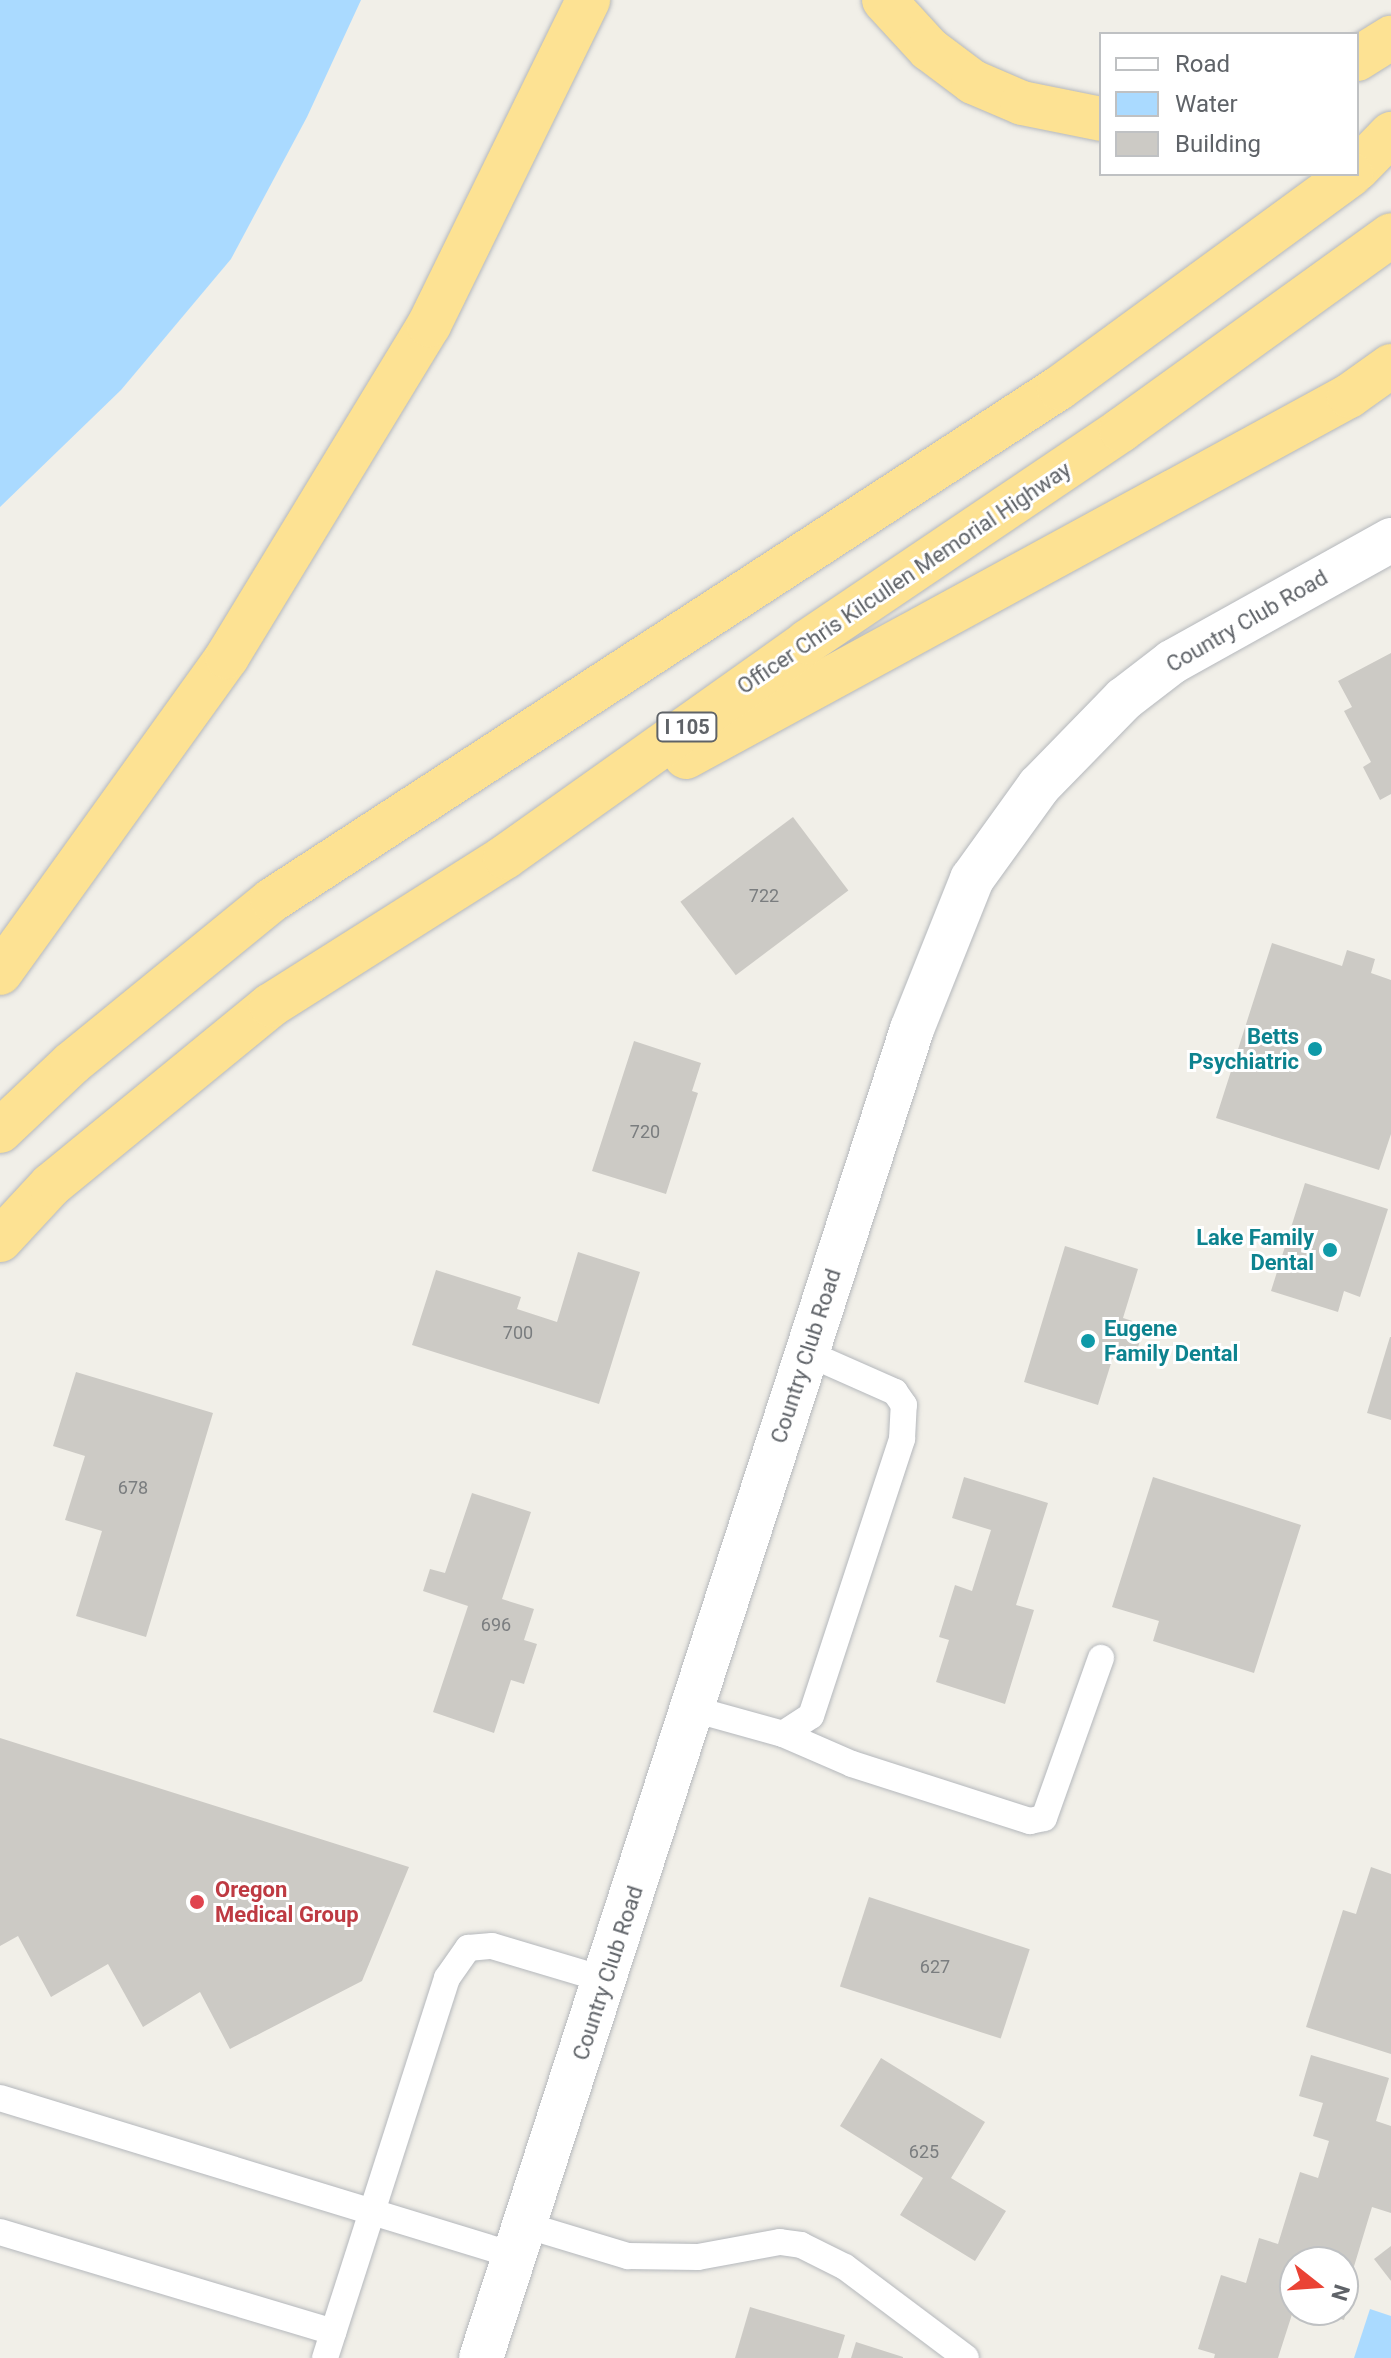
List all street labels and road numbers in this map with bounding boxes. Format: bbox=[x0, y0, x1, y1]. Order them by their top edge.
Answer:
street label: Officer Chris Kilcullen Memorial Highway bbox=[732, 456, 1076, 700]
street label: Country Club Road bbox=[1162, 564, 1332, 678]
road number: I 105 bbox=[655, 711, 719, 743]
street label: Country Club Road bbox=[765, 1265, 847, 1447]
street label: Country Club Road bbox=[567, 1882, 649, 2064]

